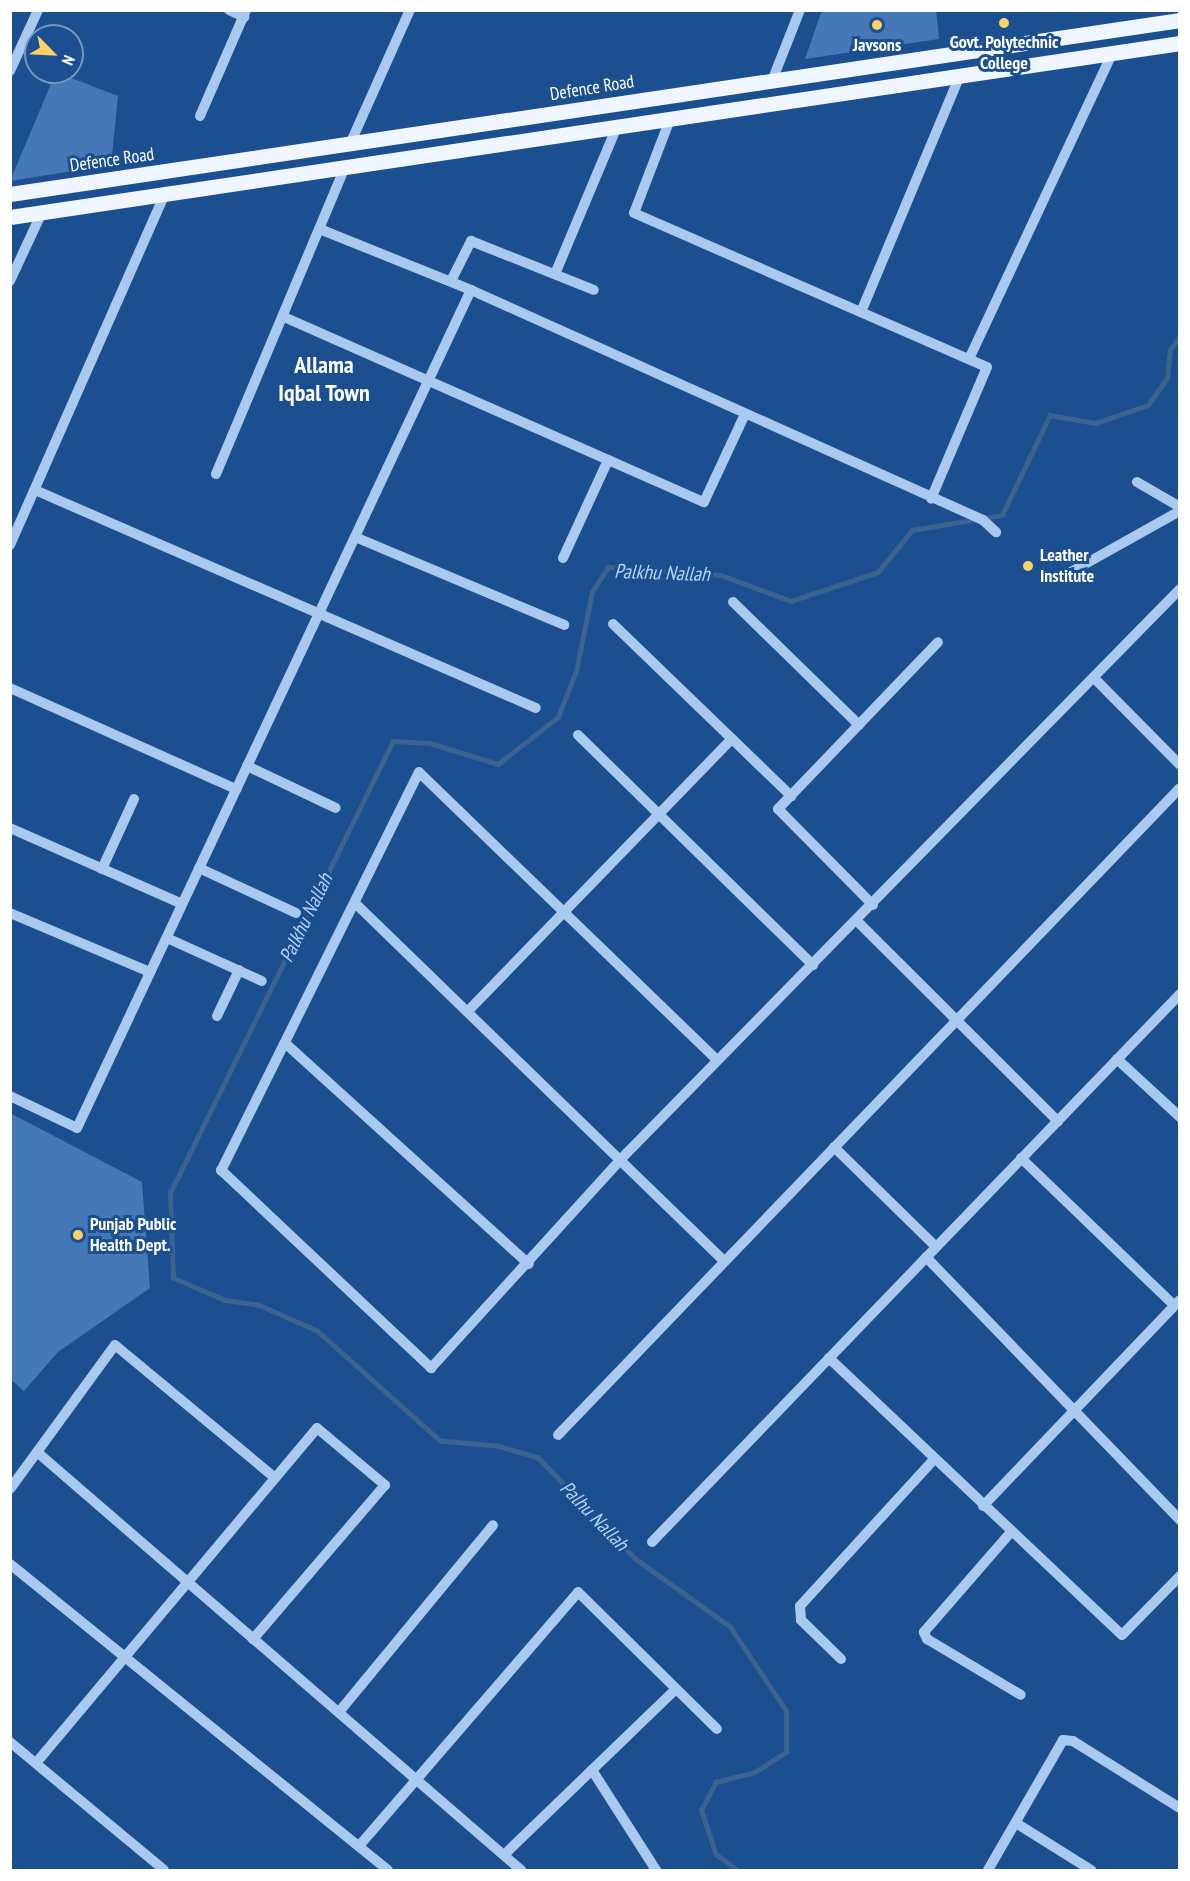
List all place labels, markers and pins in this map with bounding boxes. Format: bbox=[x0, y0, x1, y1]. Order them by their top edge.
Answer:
marker: Govt. Polytechnic College bbox=[997, 16, 1011, 30]
marker: Javsons bbox=[870, 18, 884, 32]
place label: Govt. Polytechnic College bbox=[949, 32, 1059, 74]
place label: Javsons bbox=[853, 34, 901, 56]
place label: Leather Institute bbox=[1040, 545, 1094, 588]
marker: Leather Institute bbox=[1021, 559, 1035, 573]
place label: Punjab Public Health Dept. bbox=[90, 1214, 176, 1256]
marker: Punjab Public Health Dept. bbox=[71, 1228, 85, 1242]

